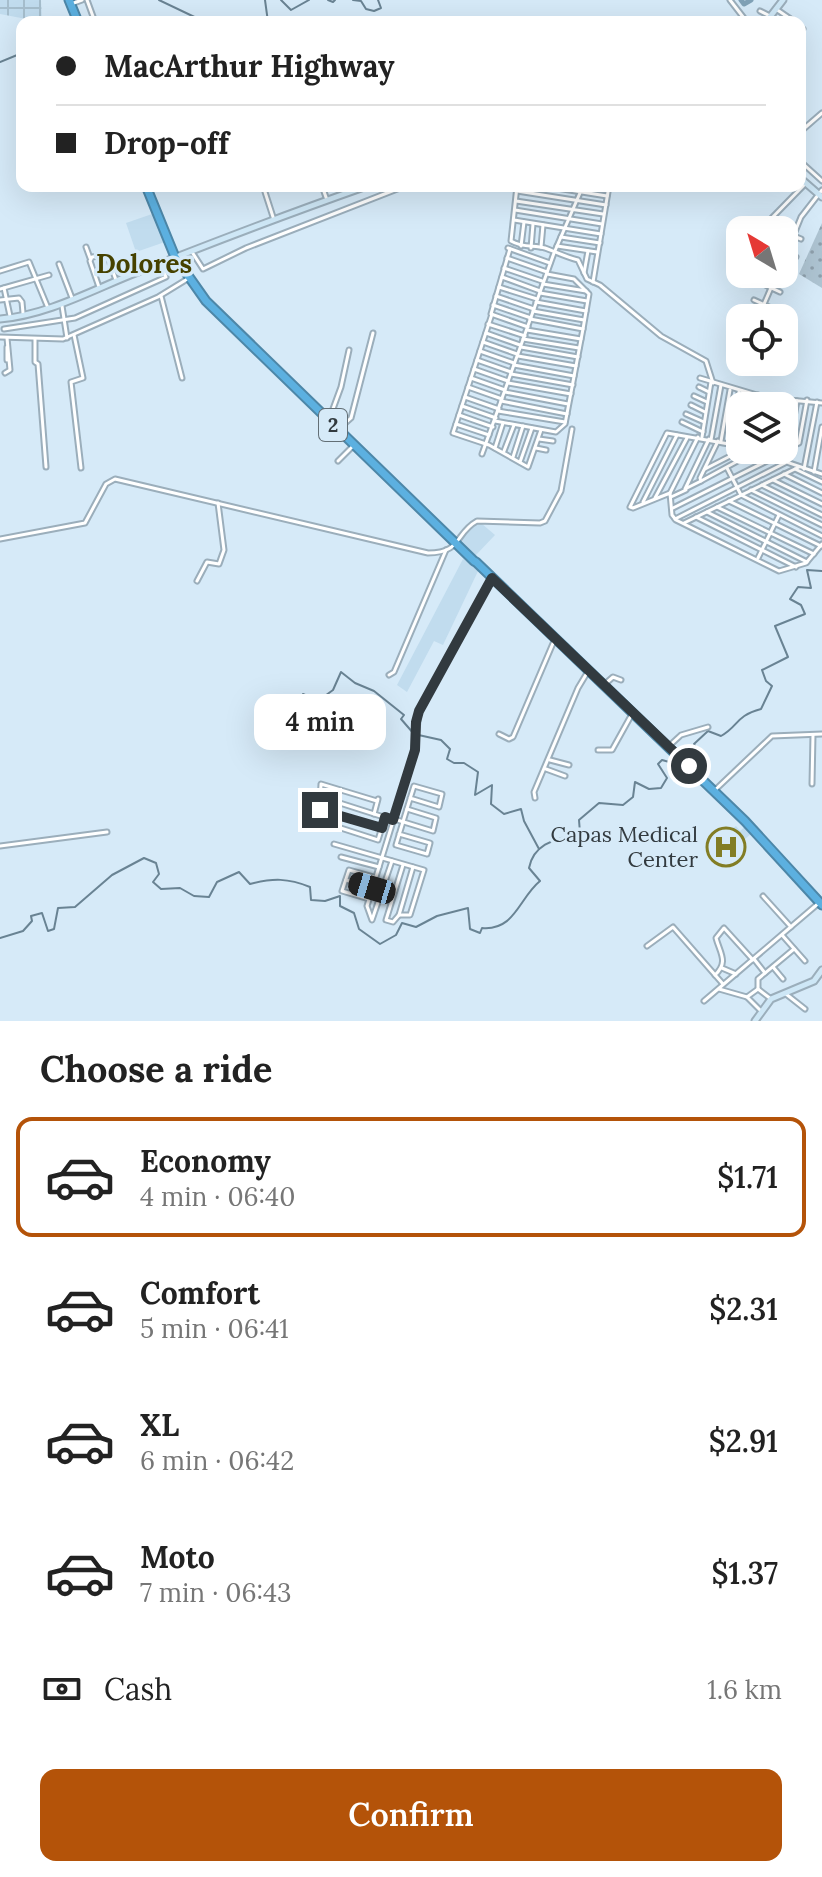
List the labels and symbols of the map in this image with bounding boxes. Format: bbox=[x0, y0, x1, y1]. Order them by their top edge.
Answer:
north arrow bbox=[726, 216, 798, 288]
district label: Dolores bbox=[96, 247, 192, 280]
road number: 2 bbox=[319, 409, 347, 441]
callout: 4 min bbox=[254, 694, 386, 750]
route start bbox=[671, 748, 707, 784]
route end bbox=[302, 792, 338, 828]
place label: Capas Medical Center bbox=[551, 820, 698, 873]
hospital icon: Capas Medical Center bbox=[705, 826, 747, 868]
car bbox=[346, 870, 398, 906]

